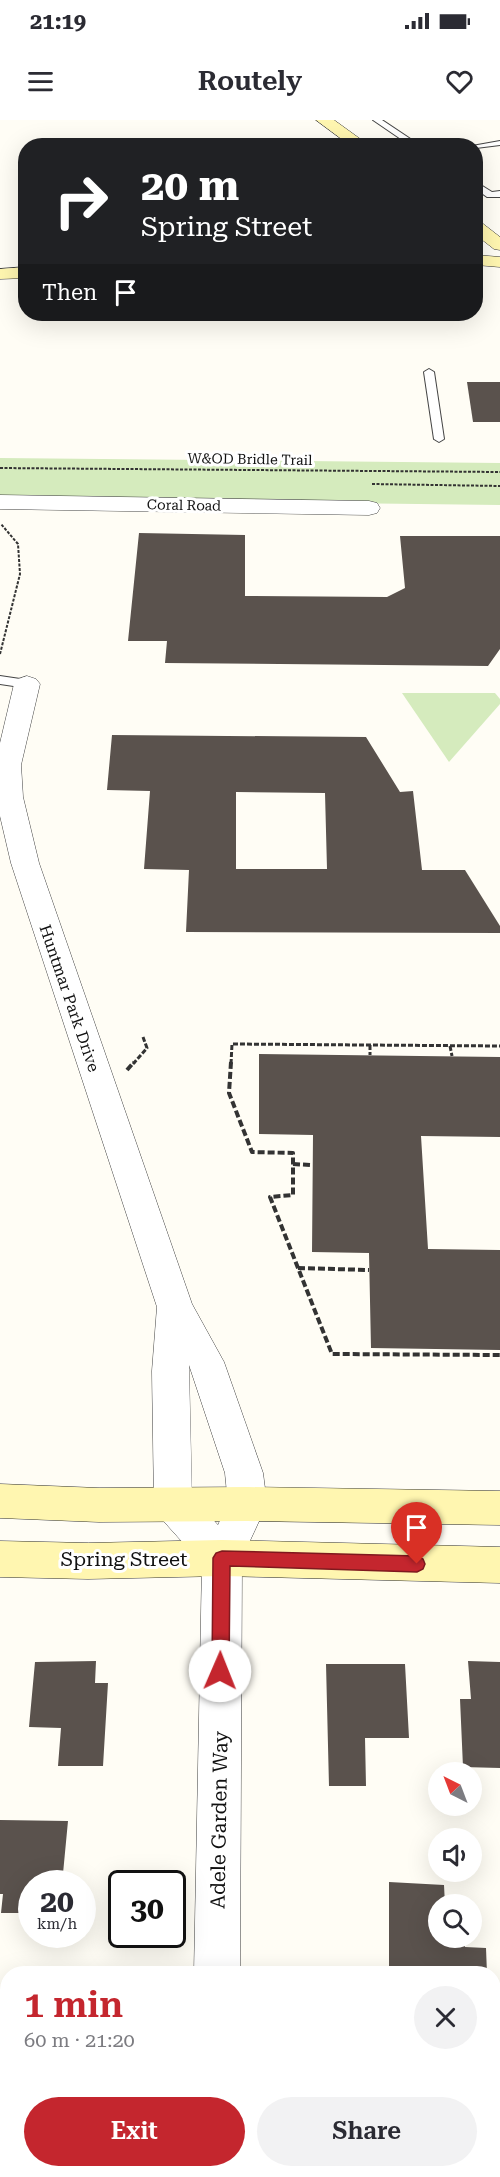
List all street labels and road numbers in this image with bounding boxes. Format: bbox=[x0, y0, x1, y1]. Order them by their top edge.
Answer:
street label: W&OD Bridle Trail bbox=[187, 450, 313, 468]
street label: Coral Road bbox=[147, 496, 221, 514]
street label: Huntmar Park Drive bbox=[35, 922, 104, 1074]
street label: Spring Street bbox=[61, 1547, 188, 1571]
street label: Adele Garden Way bbox=[205, 1731, 233, 1909]

